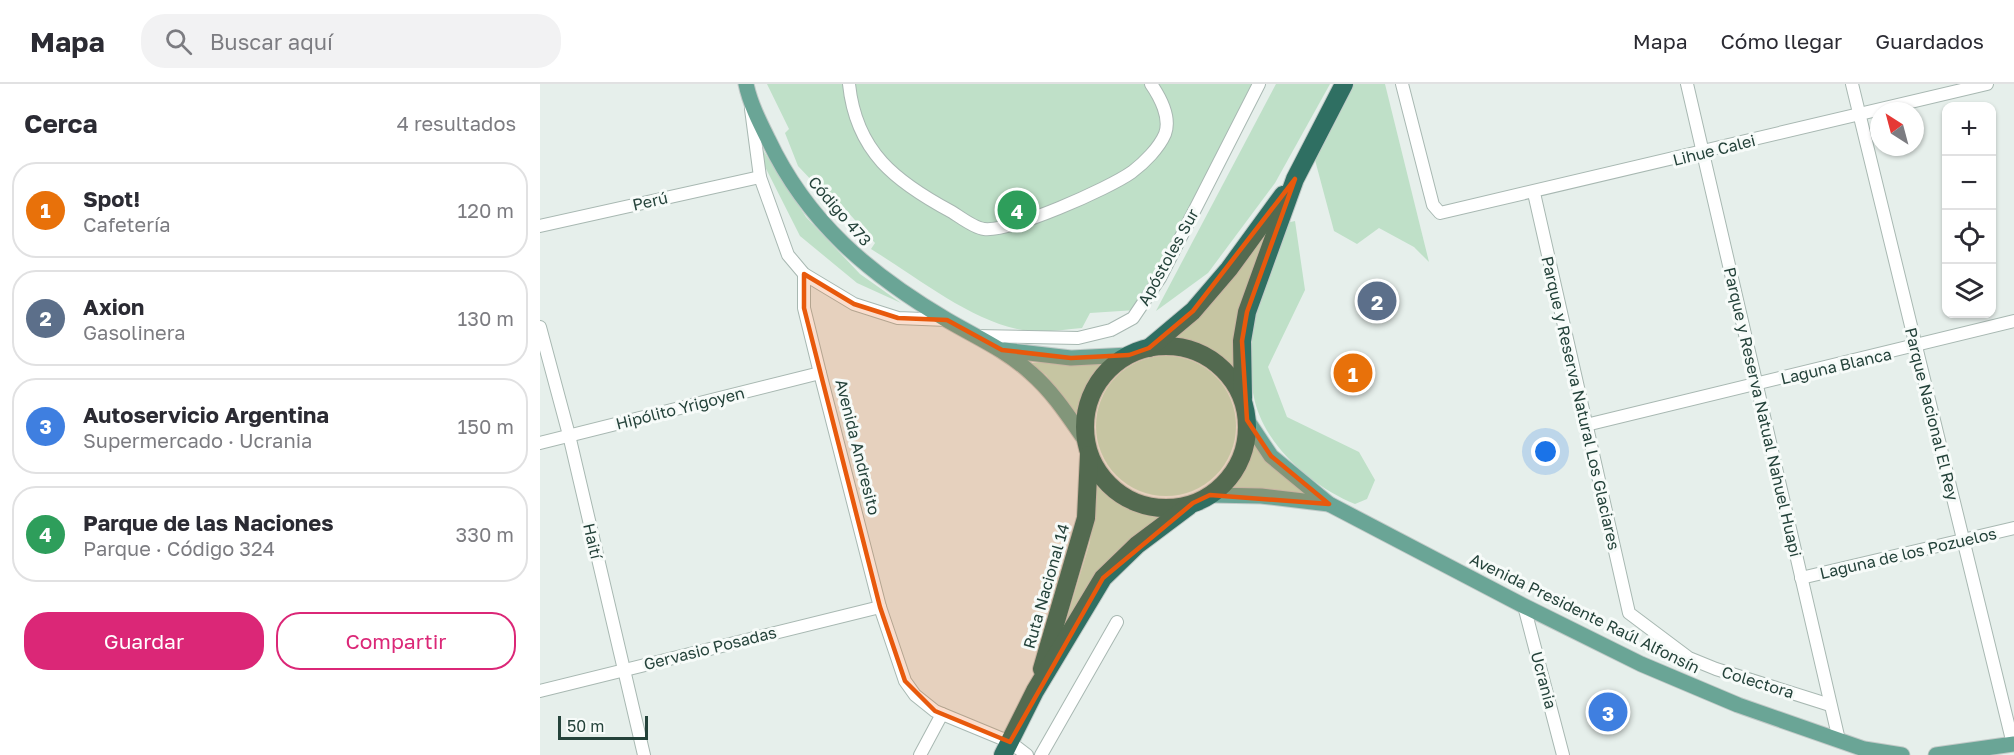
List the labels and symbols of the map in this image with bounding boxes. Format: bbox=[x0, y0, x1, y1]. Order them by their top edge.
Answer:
north arrow bbox=[1870, 102, 1924, 156]
street label: Lihue Calei bbox=[1671, 130, 1757, 170]
street label: Código 473 bbox=[804, 172, 876, 250]
street label: Perú bbox=[630, 187, 670, 215]
pin: 4 bbox=[998, 188, 1036, 232]
street label: Apóstoles Sur bbox=[1133, 205, 1203, 309]
street label: Parque y Reserva Natural Los Glaciares bbox=[1537, 254, 1625, 552]
street label: Parque y Reserva Natual Nahuel Huapi bbox=[1720, 265, 1806, 559]
pin: 2 bbox=[1358, 278, 1396, 324]
street label: Parque Nacional El Rey bbox=[1901, 325, 1963, 503]
street label: Laguna Blanca bbox=[1779, 344, 1893, 388]
pin: 1 bbox=[1334, 350, 1372, 396]
street label: Avenida Andresito bbox=[831, 377, 885, 517]
street label: Hipólito Yrigoyen bbox=[614, 382, 746, 434]
your location bbox=[1531, 437, 1560, 466]
street label: Haití bbox=[579, 521, 607, 563]
street label: Ruta Nacional 14 bbox=[1019, 521, 1073, 651]
street label: Laguna de los Pozuelos bbox=[1818, 523, 1998, 583]
street label: Avenida Presidente Raúl Alfonsín bbox=[1467, 548, 1703, 678]
street label: Gervasio Posadas bbox=[642, 622, 778, 674]
street label: Ucrania bbox=[1527, 649, 1561, 711]
street label: Colectora bbox=[1719, 662, 1797, 702]
pin: 3 bbox=[1588, 690, 1628, 734]
scale bar bbox=[558, 713, 648, 740]

